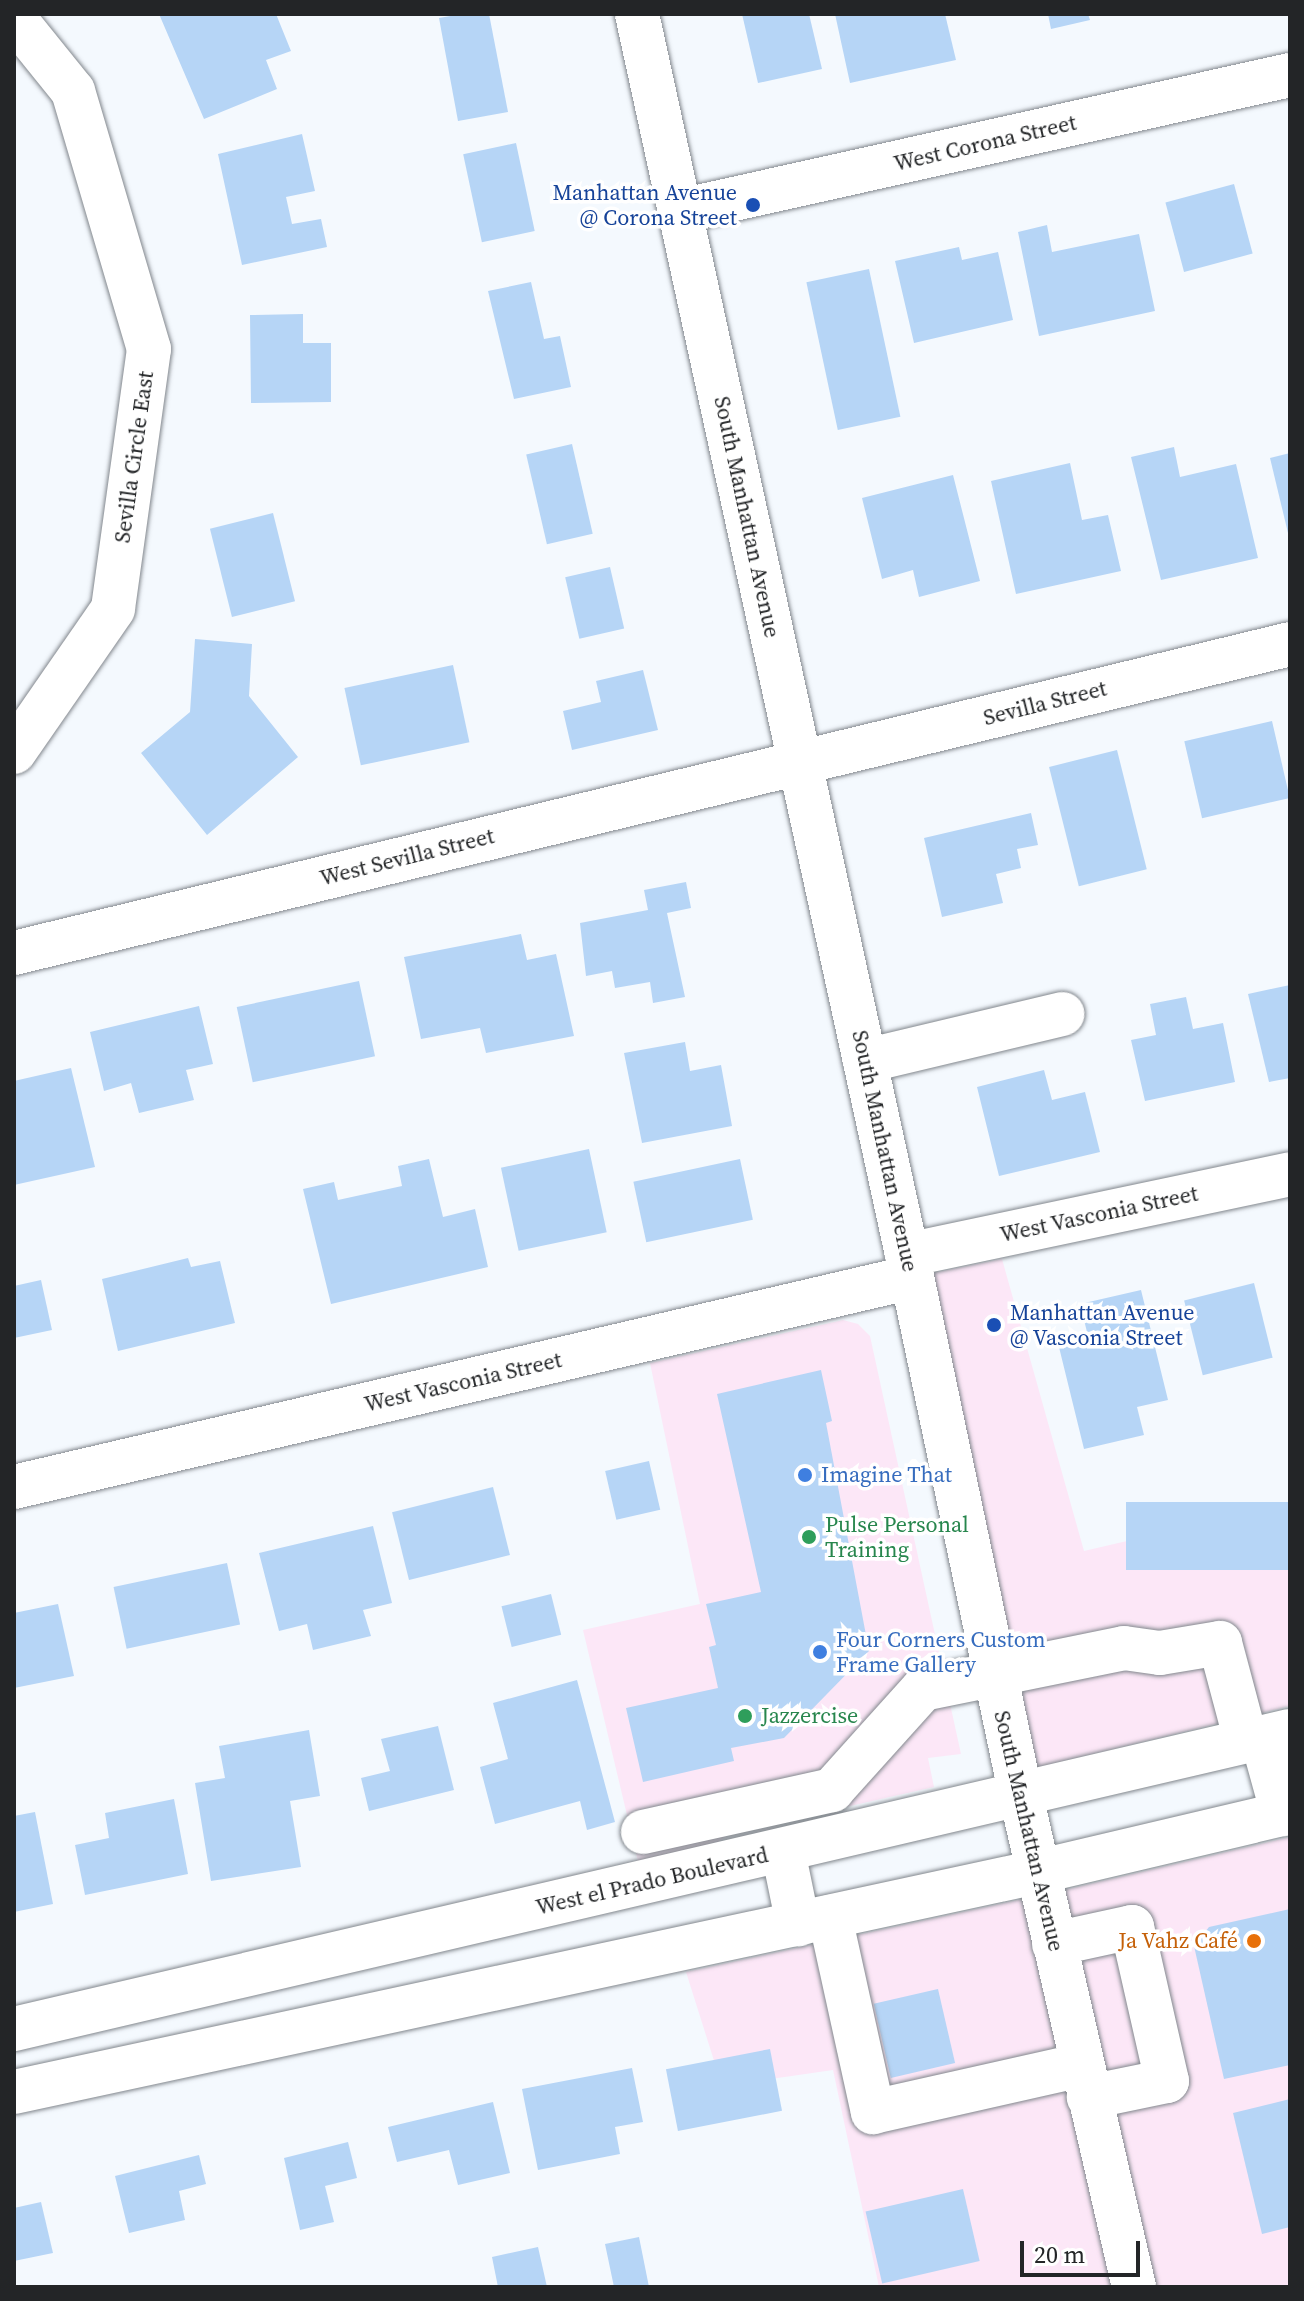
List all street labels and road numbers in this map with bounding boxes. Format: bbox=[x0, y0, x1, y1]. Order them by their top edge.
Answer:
street label: West Corona Street bbox=[891, 109, 1079, 177]
street label: Sevilla Circle East bbox=[109, 369, 159, 545]
street label: South Manhattan Avenue bbox=[709, 394, 785, 640]
street label: Sevilla Street bbox=[981, 675, 1109, 731]
street label: West Sevilla Street bbox=[317, 823, 497, 891]
street label: South Manhattan Avenue bbox=[847, 1028, 923, 1274]
street label: West Vasconia Street bbox=[997, 1180, 1201, 1248]
street label: West Vasconia Street bbox=[361, 1346, 565, 1418]
street label: South Manhattan Avenue bbox=[988, 1708, 1070, 1954]
street label: West el Prado Boulevard bbox=[533, 1841, 771, 1921]

